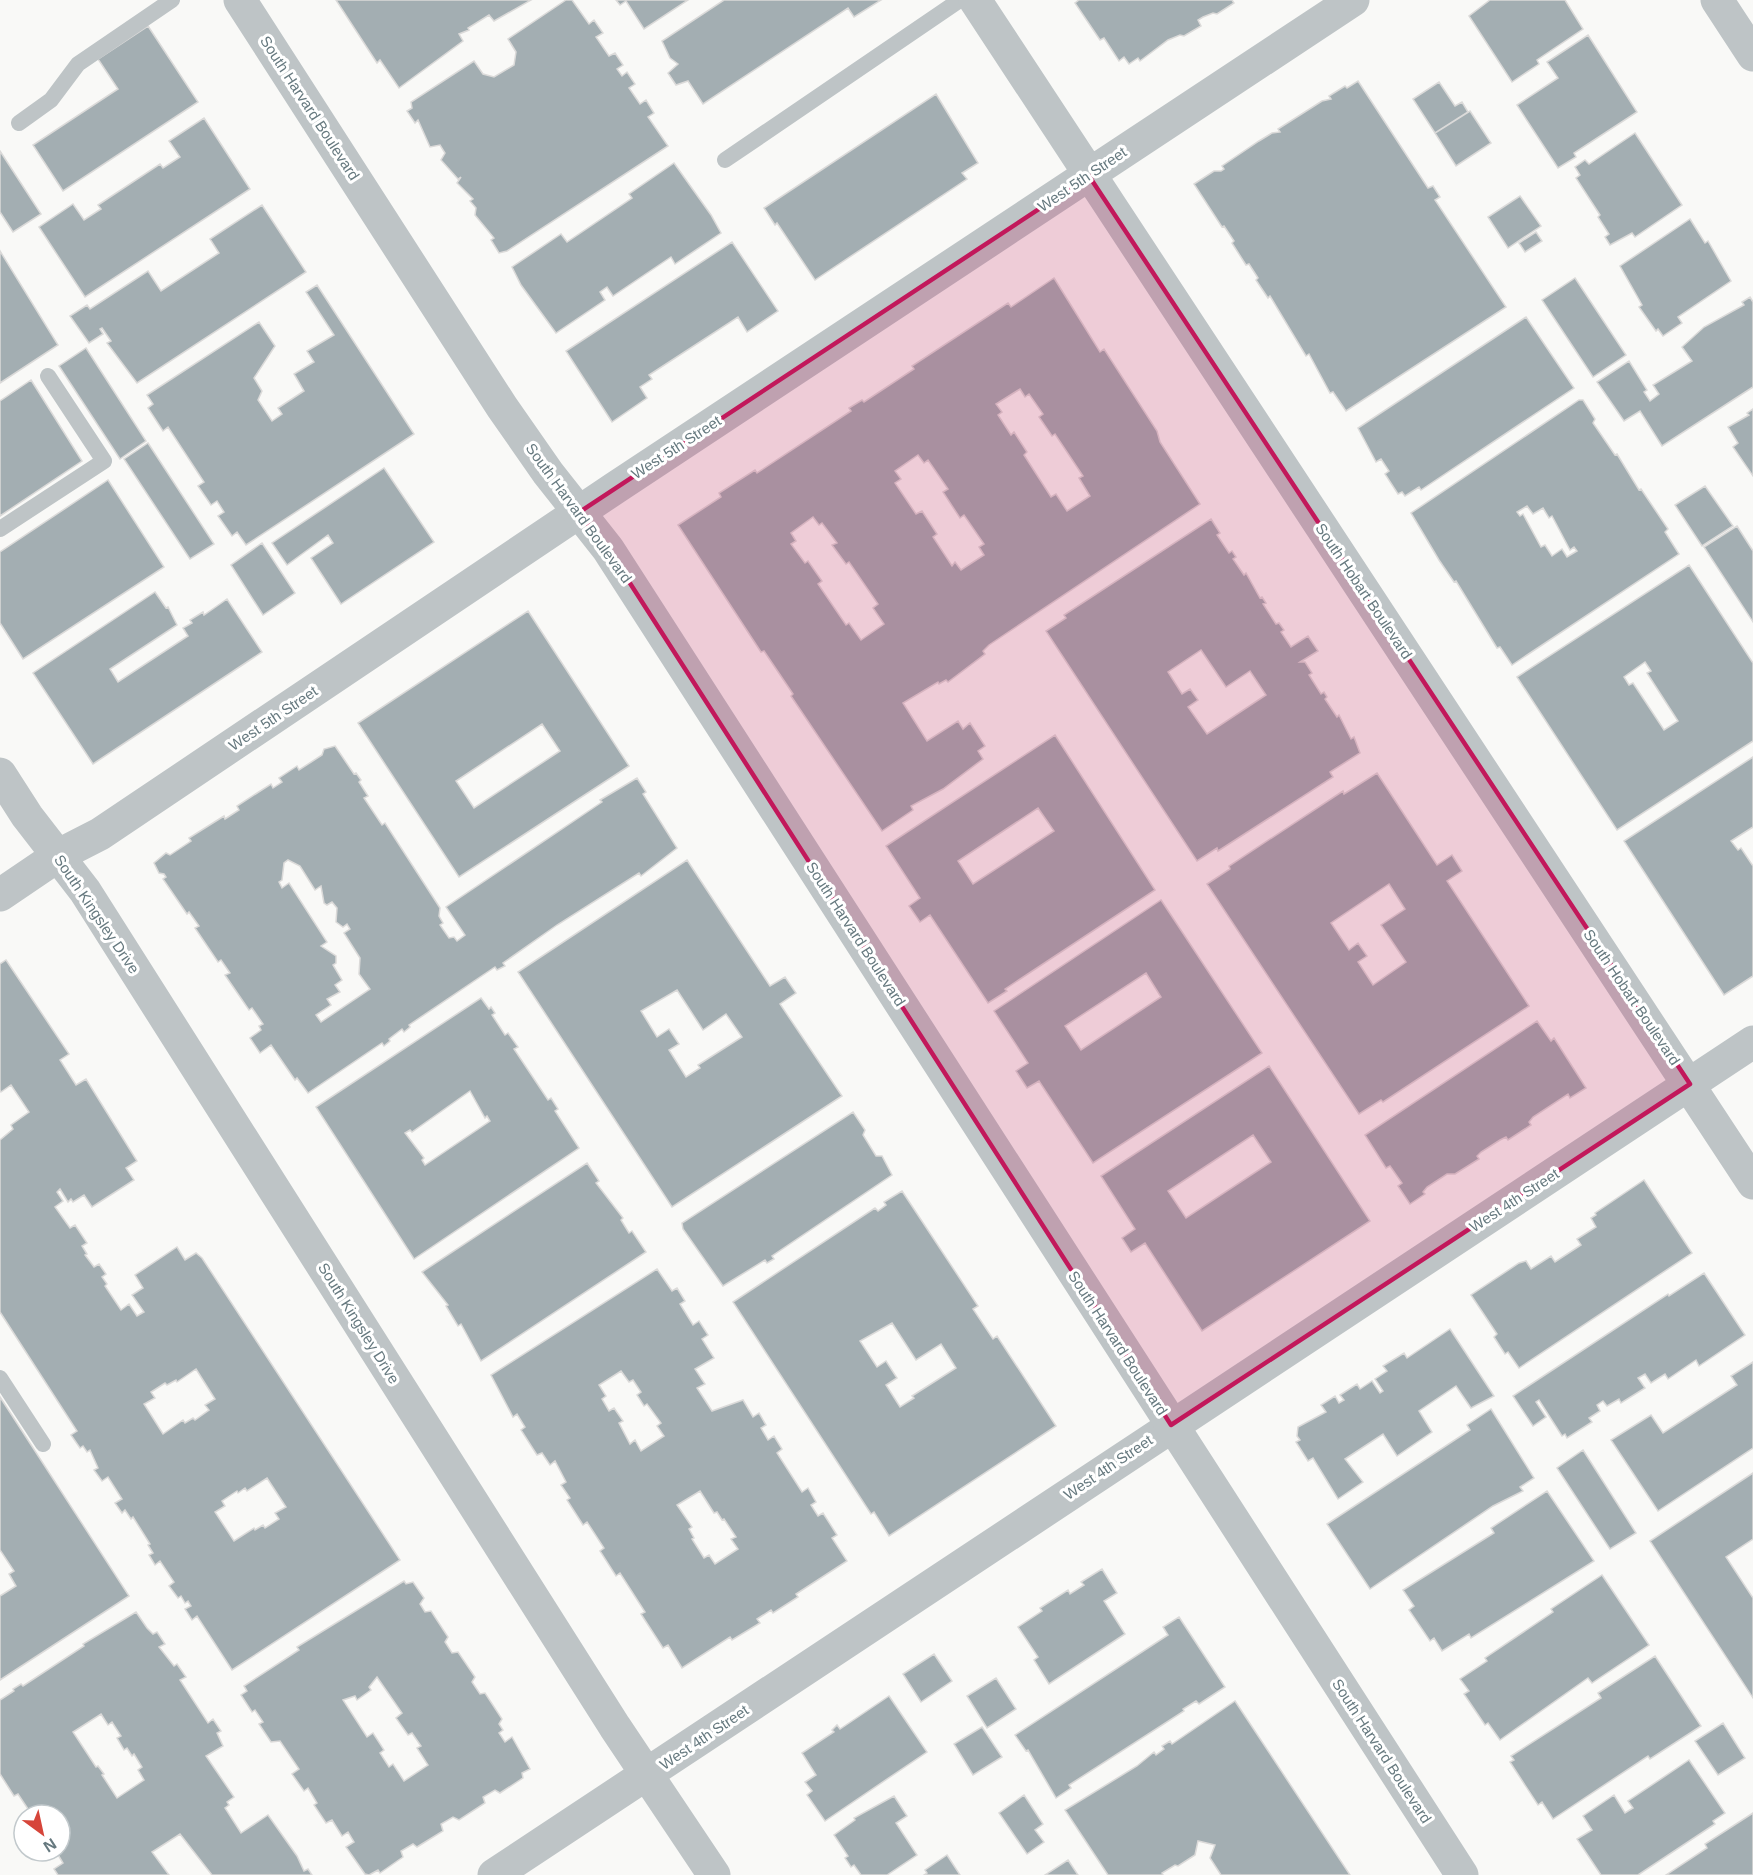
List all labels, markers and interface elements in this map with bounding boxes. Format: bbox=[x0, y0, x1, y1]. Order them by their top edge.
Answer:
street label: South Harvard Boulevard bbox=[257, 33, 363, 183]
street label: West 5th Street bbox=[1035, 143, 1130, 215]
street label: West 5th Street bbox=[628, 411, 725, 482]
street label: South Harvard Boulevard bbox=[523, 440, 635, 586]
street label: South Hobart Boulevard bbox=[1312, 520, 1416, 662]
street label: West 5th Street bbox=[226, 682, 321, 754]
street label: South Kingsley Drive bbox=[51, 852, 143, 976]
street label: South Harvard Boulevard bbox=[803, 859, 909, 1009]
street label: South Hobart Boulevard bbox=[1580, 926, 1684, 1068]
street label: West 4th Street bbox=[1466, 1164, 1563, 1235]
street label: South Kingsley Drive bbox=[315, 1259, 403, 1387]
street label: South Harvard Boulevard bbox=[1065, 1268, 1171, 1418]
street label: West 4th Street bbox=[1061, 1431, 1156, 1503]
street label: South Harvard Boulevard bbox=[1329, 1676, 1435, 1826]
street label: West 4th Street bbox=[657, 1701, 752, 1773]
north arrow bbox=[12, 1803, 72, 1863]
text: N bbox=[40, 1835, 59, 1855]

